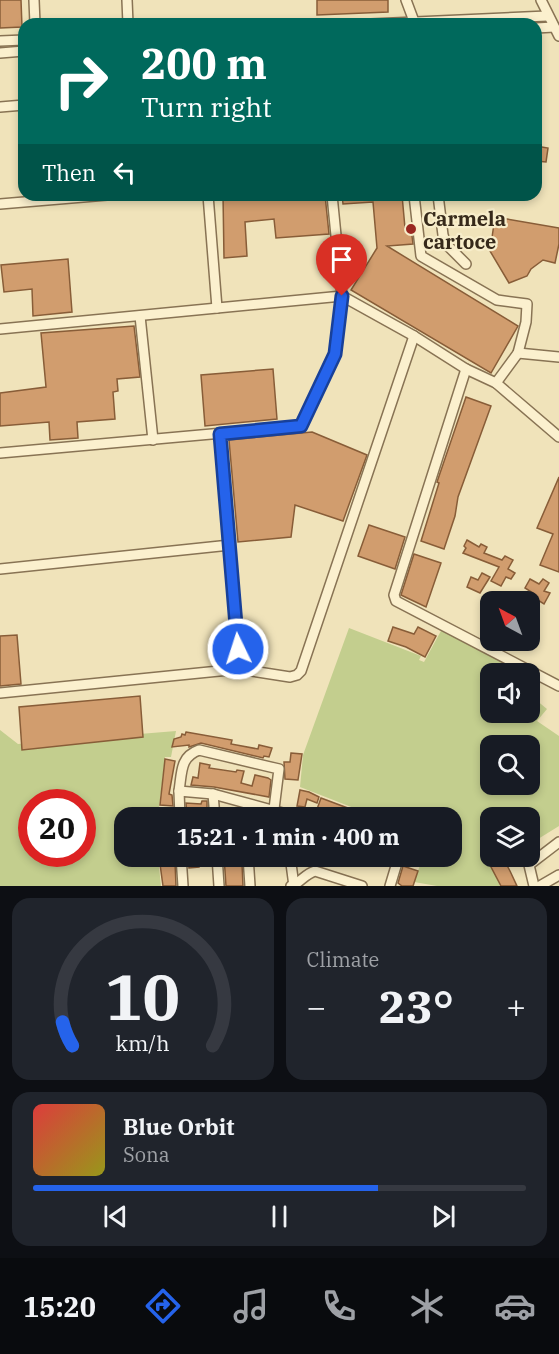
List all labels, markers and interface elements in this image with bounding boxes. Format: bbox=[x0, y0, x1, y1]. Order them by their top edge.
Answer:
text: 200 m bbox=[141, 36, 267, 91]
icon: right bbox=[42, 42, 120, 120]
text: Turn right bbox=[141, 89, 272, 124]
icon: left bbox=[108, 156, 141, 189]
text: Then bbox=[42, 158, 96, 187]
place label: Carmela cartoce bbox=[423, 205, 506, 255]
marker: Carmela cartoce bbox=[404, 222, 418, 236]
pin bbox=[316, 234, 367, 296]
icon: arrive bbox=[325, 243, 358, 276]
north arrow bbox=[480, 591, 540, 651]
map controls bbox=[480, 591, 540, 867]
position arrow bbox=[206, 617, 270, 681]
button: sound bbox=[480, 663, 540, 723]
button: search bbox=[480, 735, 540, 795]
speed limit sign: 20 bbox=[18, 789, 96, 867]
button: layers bbox=[480, 807, 540, 867]
text: 15:21 · 1 min · 400 m bbox=[176, 822, 400, 851]
text: Climate bbox=[307, 946, 379, 973]
text: 10 bbox=[105, 956, 180, 1037]
text: 23° bbox=[379, 977, 454, 1035]
text: − bbox=[307, 985, 326, 1028]
text: + bbox=[506, 985, 526, 1028]
text: km/h bbox=[116, 1029, 170, 1057]
text: Blue Orbit bbox=[123, 1112, 234, 1141]
text: Sona bbox=[123, 1141, 170, 1168]
icon: previous bbox=[99, 1200, 132, 1233]
icon: pause bbox=[263, 1200, 296, 1233]
icon: next bbox=[427, 1200, 460, 1233]
icon: directions bbox=[142, 1285, 184, 1327]
icon: music bbox=[230, 1285, 272, 1327]
icon: phone bbox=[318, 1285, 360, 1327]
icon: climate bbox=[406, 1285, 448, 1327]
icon: car bbox=[494, 1285, 536, 1327]
text: 15:20 bbox=[23, 1289, 96, 1324]

